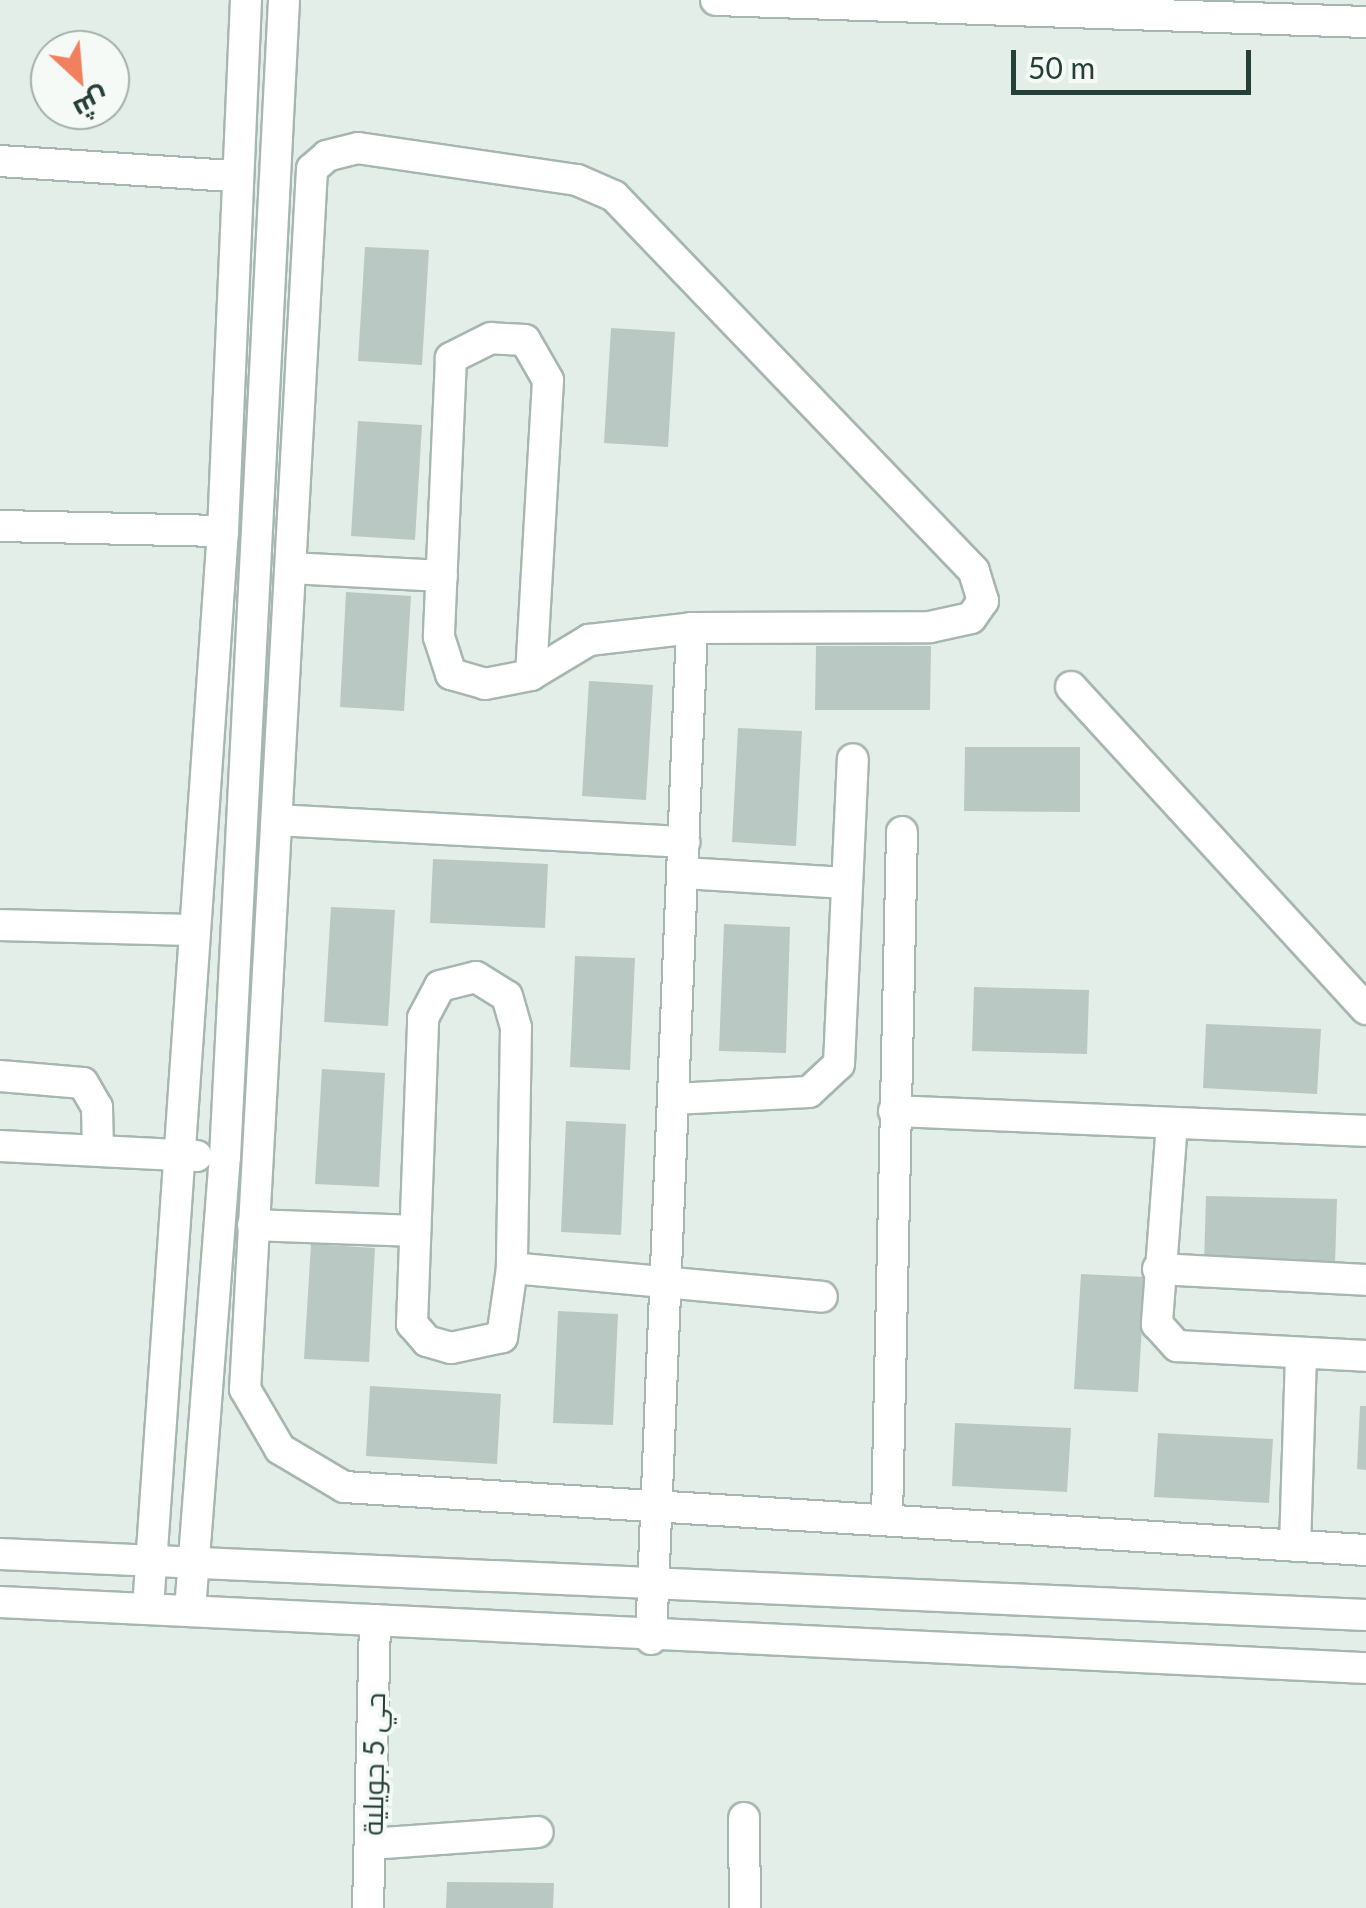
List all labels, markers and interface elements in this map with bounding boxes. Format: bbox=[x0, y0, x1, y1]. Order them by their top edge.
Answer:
north arrow bbox=[30, 30, 130, 130]
scale bar bbox=[1016, 30, 1256, 92]
text: 50 m bbox=[1028, 49, 1095, 85]
text: ش bbox=[69, 82, 116, 128]
street label: حي 5 جويلية bbox=[355, 1692, 391, 1836]

